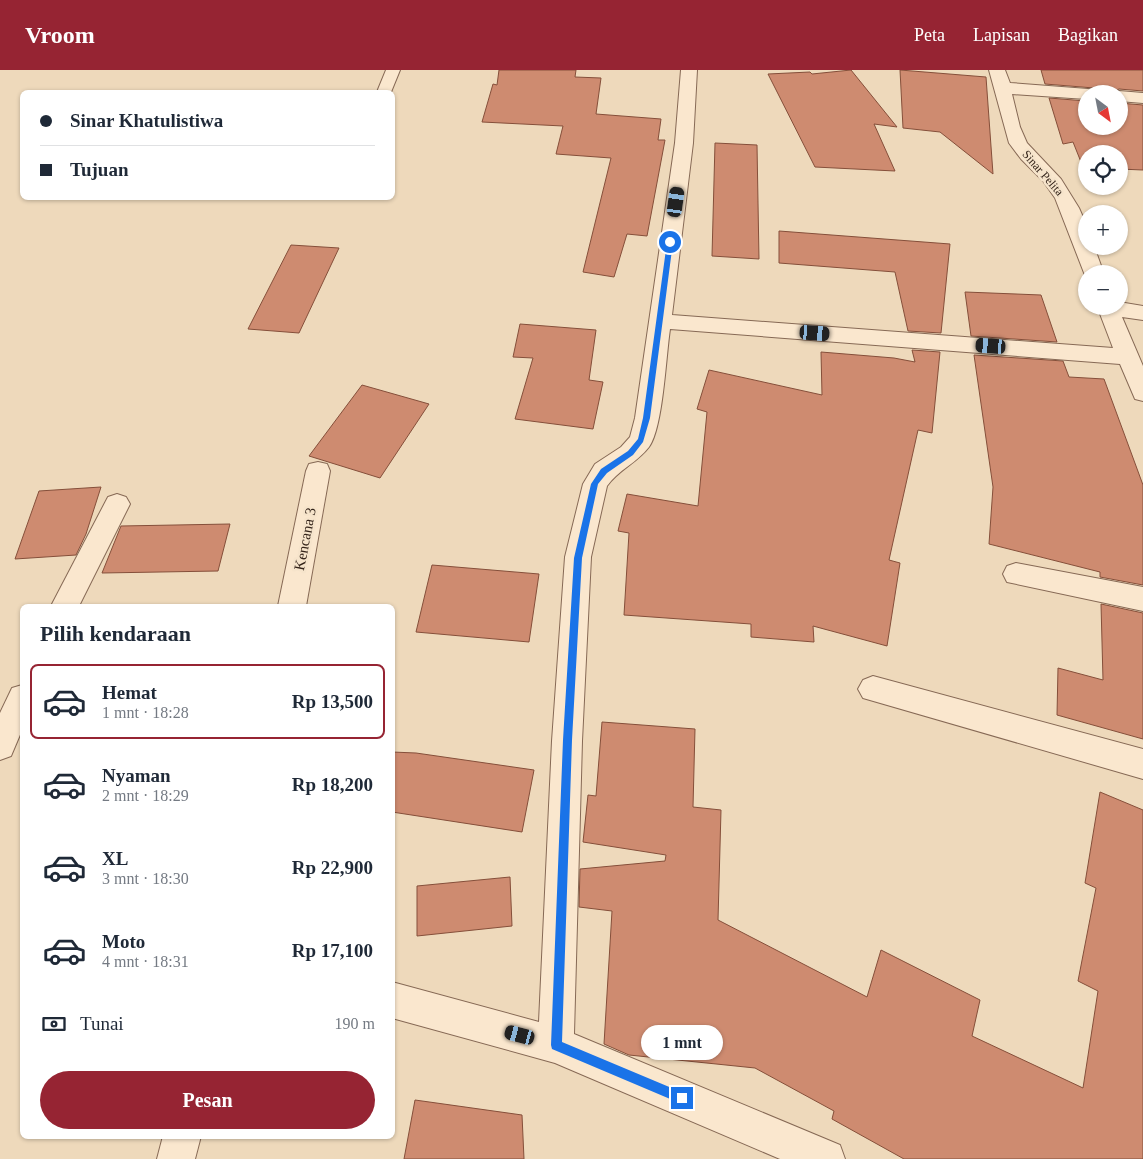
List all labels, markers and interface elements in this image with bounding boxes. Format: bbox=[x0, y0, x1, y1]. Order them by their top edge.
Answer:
text: Vroom bbox=[25, 22, 95, 48]
text: Peta bbox=[914, 25, 945, 45]
text: Lapisan bbox=[973, 25, 1030, 45]
text: Bagikan bbox=[1058, 25, 1118, 45]
north arrow bbox=[1078, 85, 1128, 135]
map controls bbox=[1078, 85, 1128, 315]
text: Sinar Khatulistiwa bbox=[70, 110, 223, 131]
button: locate bbox=[1078, 145, 1128, 195]
street label: Sinar Pelita bbox=[1019, 147, 1067, 199]
text: Tujuan bbox=[70, 159, 128, 180]
car bbox=[666, 186, 685, 218]
button: + bbox=[1078, 205, 1128, 255]
route start bbox=[659, 231, 681, 253]
button: − bbox=[1078, 265, 1128, 315]
car bbox=[799, 324, 830, 342]
car bbox=[975, 337, 1006, 355]
street label: Kencana 3 bbox=[291, 506, 319, 572]
text: Pilih kendaraan bbox=[40, 621, 191, 646]
icon: car bbox=[42, 679, 87, 724]
text: Hemat bbox=[102, 682, 157, 703]
text: Rp 13,500 bbox=[292, 691, 373, 712]
text: 1 mnt · 18:28 bbox=[102, 704, 189, 721]
icon: car bbox=[42, 762, 87, 807]
text: Nyaman bbox=[102, 765, 171, 786]
text: Rp 18,200 bbox=[292, 774, 373, 795]
text: 2 mnt · 18:29 bbox=[102, 787, 189, 804]
icon: car bbox=[42, 845, 87, 890]
text: XL bbox=[102, 848, 128, 869]
text: Rp 22,900 bbox=[292, 857, 373, 878]
text: 3 mnt · 18:30 bbox=[102, 870, 189, 887]
icon: car bbox=[42, 928, 87, 973]
text: Moto bbox=[102, 931, 145, 952]
text: Rp 17,100 bbox=[292, 940, 373, 961]
text: 4 mnt · 18:31 bbox=[102, 953, 189, 970]
icon: cash bbox=[40, 1010, 68, 1038]
text: Tunai bbox=[80, 1013, 124, 1034]
text: 190 m bbox=[335, 1015, 375, 1032]
car bbox=[503, 1024, 536, 1046]
callout: 1 mnt bbox=[641, 1026, 723, 1060]
text: 1 mnt bbox=[662, 1034, 702, 1051]
button: Pesan bbox=[40, 1071, 375, 1129]
route end bbox=[671, 1087, 693, 1109]

